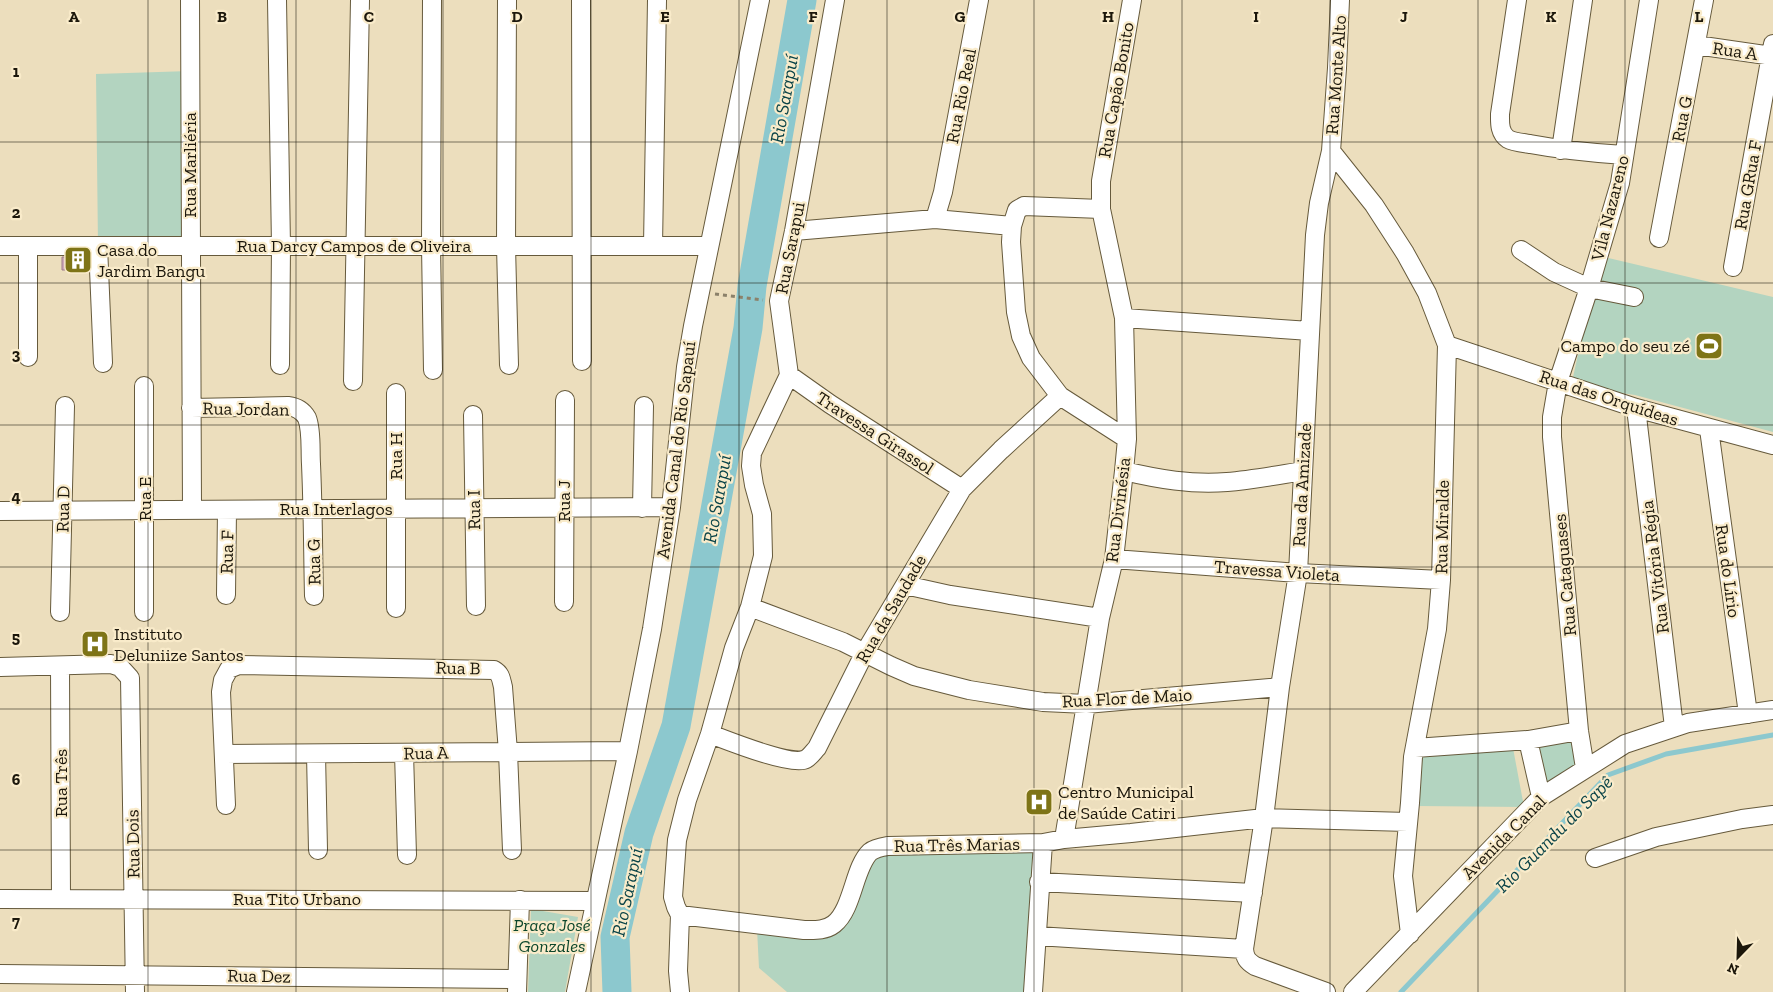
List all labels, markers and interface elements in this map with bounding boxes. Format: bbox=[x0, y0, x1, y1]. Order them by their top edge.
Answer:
text: A bbox=[69, 7, 80, 26]
text: B bbox=[217, 7, 227, 26]
text: C bbox=[364, 7, 374, 26]
text: D bbox=[511, 7, 523, 26]
text: E bbox=[660, 7, 670, 26]
text: F bbox=[808, 7, 818, 26]
text: G bbox=[955, 7, 966, 26]
text: H bbox=[1102, 7, 1114, 26]
text: I bbox=[1253, 7, 1259, 26]
text: J bbox=[1400, 7, 1408, 26]
text: K bbox=[1546, 7, 1557, 26]
text: L bbox=[1695, 7, 1704, 26]
street label: Rua Monte Alto bbox=[1321, 14, 1351, 136]
street label: Rua Capão Bonito bbox=[1093, 20, 1139, 160]
street label: Rua A bbox=[1711, 37, 1759, 65]
street label: Rua Rio Real bbox=[941, 46, 981, 145]
water label: Rio Sarapuí bbox=[765, 52, 803, 145]
text: 1 bbox=[13, 62, 20, 81]
street label: Rua G bbox=[1667, 94, 1697, 144]
street label: Rua Marliéria bbox=[179, 112, 201, 218]
street label: Rua GRua F bbox=[1729, 139, 1767, 231]
street label: Vila Nazareno bbox=[1586, 153, 1634, 264]
street label: Rua Sarapui bbox=[770, 200, 810, 296]
text: 2 bbox=[12, 203, 21, 222]
street label: Rua Darcy Campos de Oliveira bbox=[237, 235, 472, 257]
place label: Casa do Jardim Bangu bbox=[97, 239, 205, 282]
building icon: Casa do Jardim Bangu bbox=[63, 245, 93, 275]
sports icon: Campo do seu zé bbox=[1694, 331, 1724, 361]
place label: Campo do seu zé bbox=[1560, 335, 1690, 357]
street label: Avenida Canal do Rio Sapauí bbox=[652, 340, 700, 560]
text: 3 bbox=[12, 345, 21, 364]
street label: Rua das Orquídeas bbox=[1537, 365, 1681, 431]
street label: Travessa Girassol bbox=[812, 387, 938, 479]
street label: Rua Jordan bbox=[202, 397, 290, 421]
street label: Rua da Amizade bbox=[1288, 423, 1316, 547]
street label: Rua H bbox=[385, 432, 407, 480]
water label: Rio Sarapuí bbox=[698, 452, 736, 545]
street label: Rua Divinésia bbox=[1101, 456, 1135, 564]
street label: Rua E bbox=[134, 477, 156, 521]
street label: Rua J bbox=[553, 480, 575, 522]
street label: Rua Miralde bbox=[1430, 480, 1454, 574]
street label: Rua D bbox=[52, 485, 74, 533]
text: 4 bbox=[11, 487, 21, 506]
street label: Rua I bbox=[463, 490, 485, 530]
street label: Rua Interlagos bbox=[279, 498, 393, 520]
street label: Rua Vitória Régia bbox=[1636, 499, 1674, 635]
street label: Rua Cataguases bbox=[1549, 513, 1581, 637]
street label: Rua do Lírio bbox=[1711, 523, 1745, 619]
street label: Rua F bbox=[216, 530, 238, 574]
street label: Rua G bbox=[303, 539, 325, 585]
street label: Rua da Saudade bbox=[851, 551, 931, 667]
street label: Travessa Violeta bbox=[1213, 556, 1341, 586]
place label: Instituto Deluniize Santos bbox=[114, 623, 244, 666]
text: 5 bbox=[12, 628, 20, 647]
hospital icon: Instituto Deluniize Santos bbox=[80, 629, 110, 659]
street label: Rua B bbox=[435, 657, 481, 679]
street label: Rua Flor de Maio bbox=[1061, 684, 1193, 712]
street label: Rua A bbox=[403, 742, 449, 764]
street label: Rua Três bbox=[50, 749, 72, 817]
text: 6 bbox=[12, 770, 21, 789]
water label: Rio Guandu do Sapê bbox=[1491, 771, 1617, 897]
place label: Centro Municipal de Saúde Catiri bbox=[1058, 781, 1194, 824]
hospital icon: Centro Municipal de Saúde Catiri bbox=[1024, 787, 1054, 817]
street label: Avenida Canal bbox=[1457, 790, 1551, 884]
street label: Rua Dois bbox=[121, 809, 145, 879]
street label: Rua Três Marias bbox=[894, 833, 1020, 857]
water label: Rio Sarapuí bbox=[606, 845, 648, 938]
street label: Rua Tito Urbano bbox=[233, 888, 361, 910]
text: 7 bbox=[12, 912, 20, 931]
park label: Praça José Gonzales bbox=[513, 914, 591, 957]
north arrow bbox=[1713, 932, 1763, 982]
text: N bbox=[1725, 958, 1741, 978]
street label: Rua Dez bbox=[227, 964, 291, 988]

